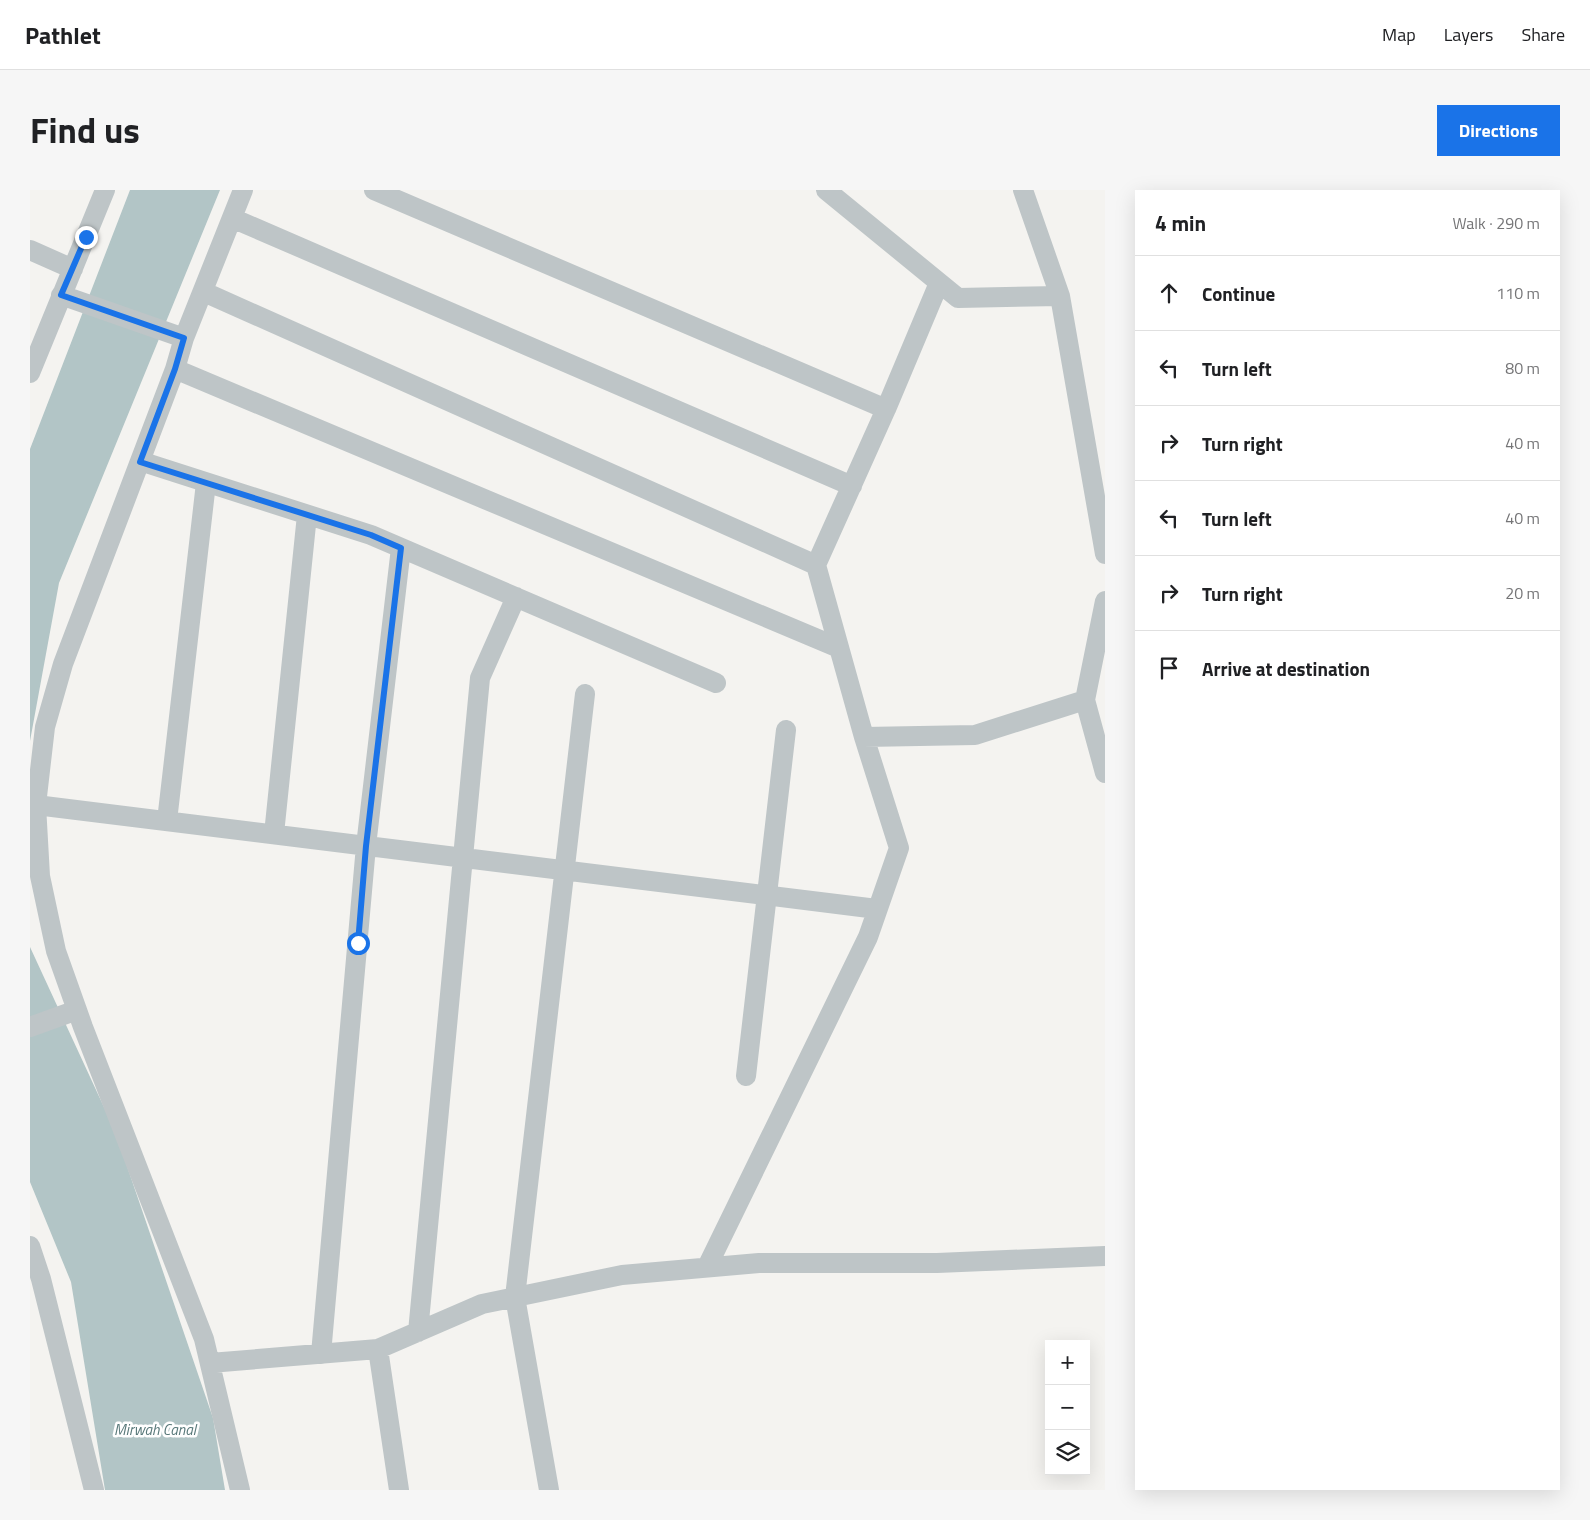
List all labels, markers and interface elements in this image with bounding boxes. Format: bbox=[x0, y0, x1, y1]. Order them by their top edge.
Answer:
text: Pathlet bbox=[25, 17, 101, 53]
text: Map bbox=[1382, 21, 1416, 48]
text: Layers bbox=[1444, 21, 1493, 48]
text: Share bbox=[1521, 21, 1565, 48]
text: Find us bbox=[30, 103, 140, 157]
button: Directions bbox=[1437, 105, 1560, 156]
text: 4 min bbox=[1155, 207, 1206, 239]
text: Walk · 290 m bbox=[1452, 211, 1540, 235]
route end bbox=[75, 226, 98, 249]
icon: ahead bbox=[1155, 279, 1183, 307]
text: Continue bbox=[1202, 279, 1275, 308]
text: 110 m bbox=[1496, 281, 1540, 305]
icon: left bbox=[1155, 354, 1183, 382]
text: Turn left bbox=[1202, 354, 1272, 383]
text: 80 m bbox=[1505, 356, 1540, 380]
icon: right bbox=[1155, 429, 1183, 457]
text: Turn right bbox=[1202, 429, 1283, 458]
text: 40 m bbox=[1505, 431, 1540, 455]
icon: left bbox=[1155, 504, 1183, 532]
text: Turn left bbox=[1202, 504, 1272, 533]
text: 40 m bbox=[1505, 506, 1540, 530]
icon: right bbox=[1155, 579, 1183, 607]
text: Turn right bbox=[1202, 579, 1283, 608]
text: 20 m bbox=[1505, 581, 1540, 605]
icon: arrive bbox=[1155, 654, 1183, 682]
text: Arrive at destination bbox=[1202, 654, 1370, 683]
route start bbox=[347, 932, 370, 955]
map controls bbox=[1045, 1340, 1090, 1475]
button: + bbox=[1045, 1340, 1090, 1385]
button: − bbox=[1045, 1385, 1090, 1430]
water label: Mirwah Canal bbox=[114, 1418, 198, 1441]
button: layers bbox=[1045, 1430, 1090, 1475]

